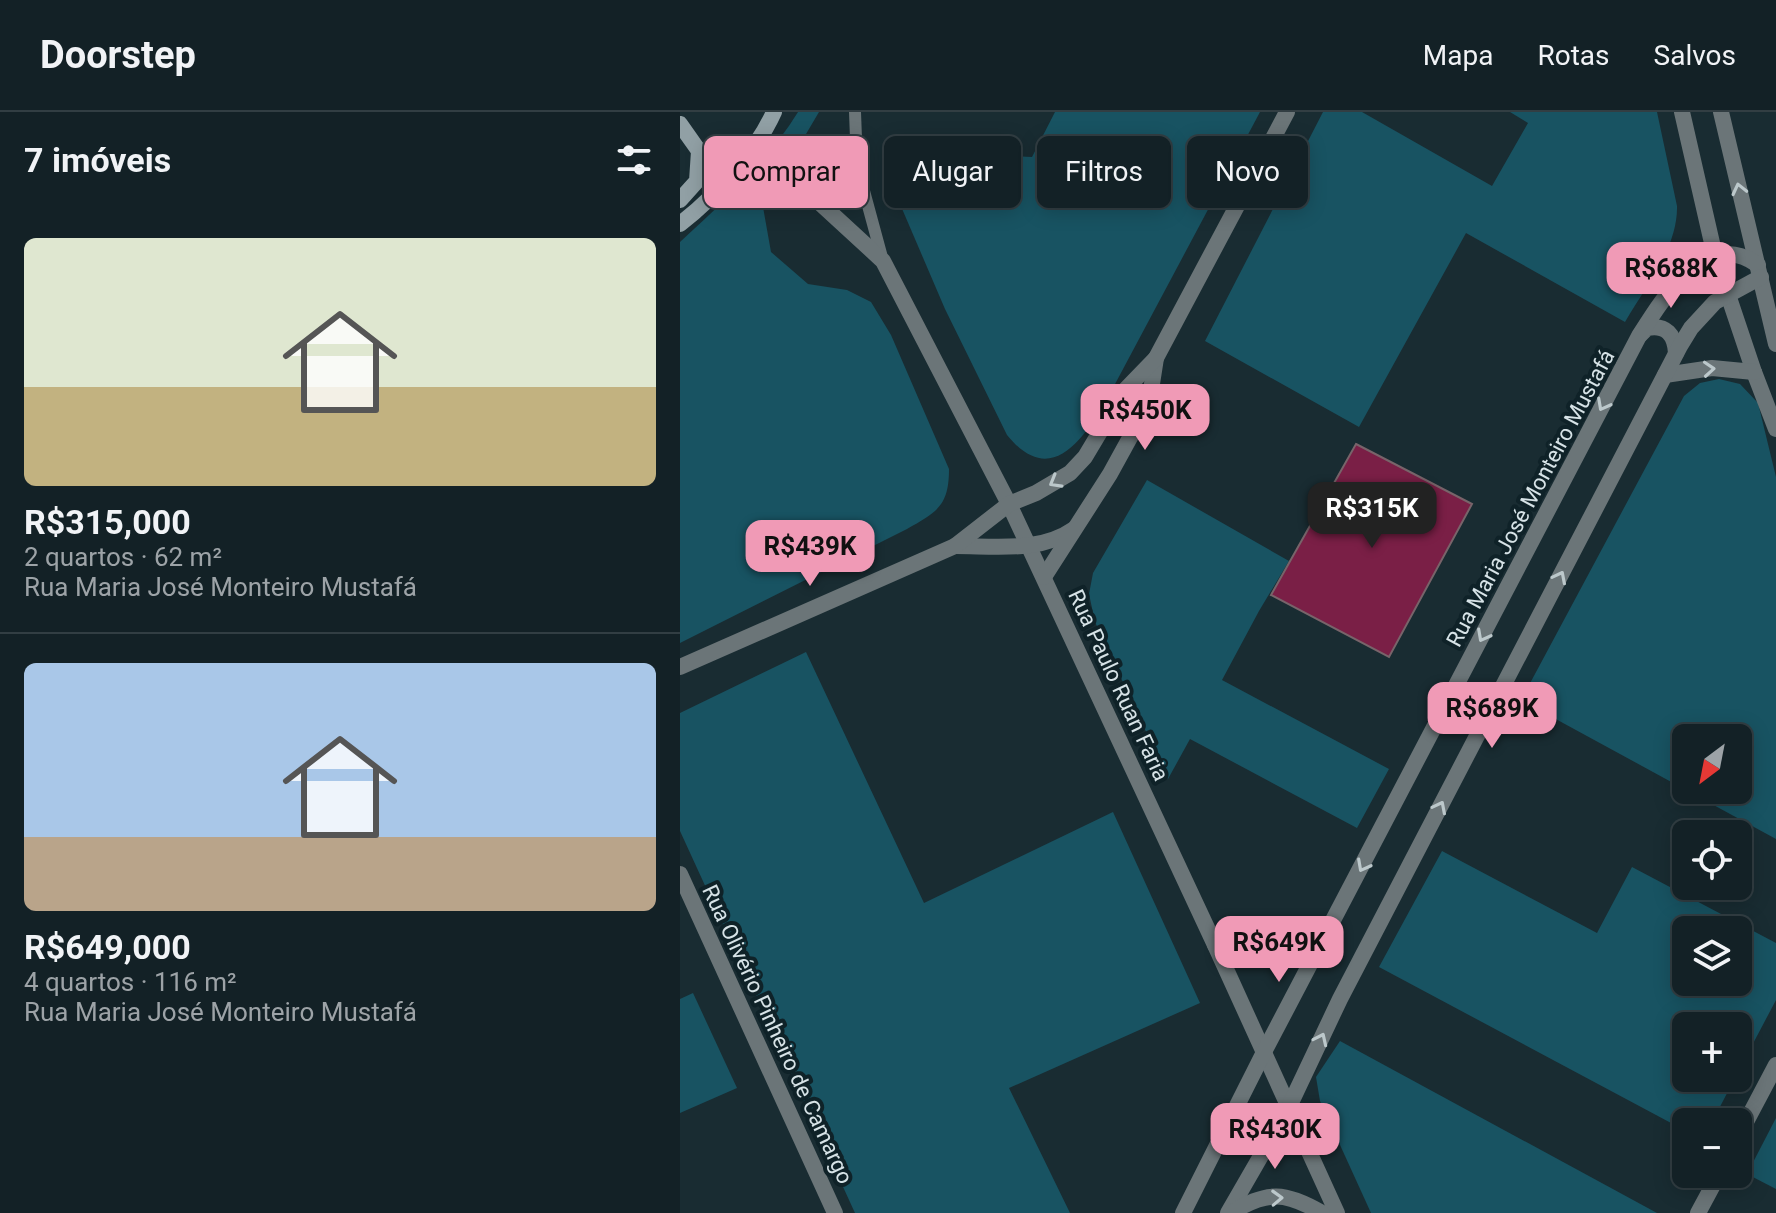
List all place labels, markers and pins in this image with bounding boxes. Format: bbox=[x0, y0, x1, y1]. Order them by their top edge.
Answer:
pin: R$688K bbox=[1606, 242, 1736, 310]
pin: R$450K bbox=[1080, 384, 1210, 452]
pin: R$315K bbox=[1307, 482, 1437, 550]
pin: R$439K bbox=[745, 520, 875, 588]
pin: R$689K bbox=[1427, 682, 1557, 750]
pin: R$649K bbox=[1214, 916, 1344, 984]
pin: R$430K bbox=[1210, 1103, 1340, 1171]

